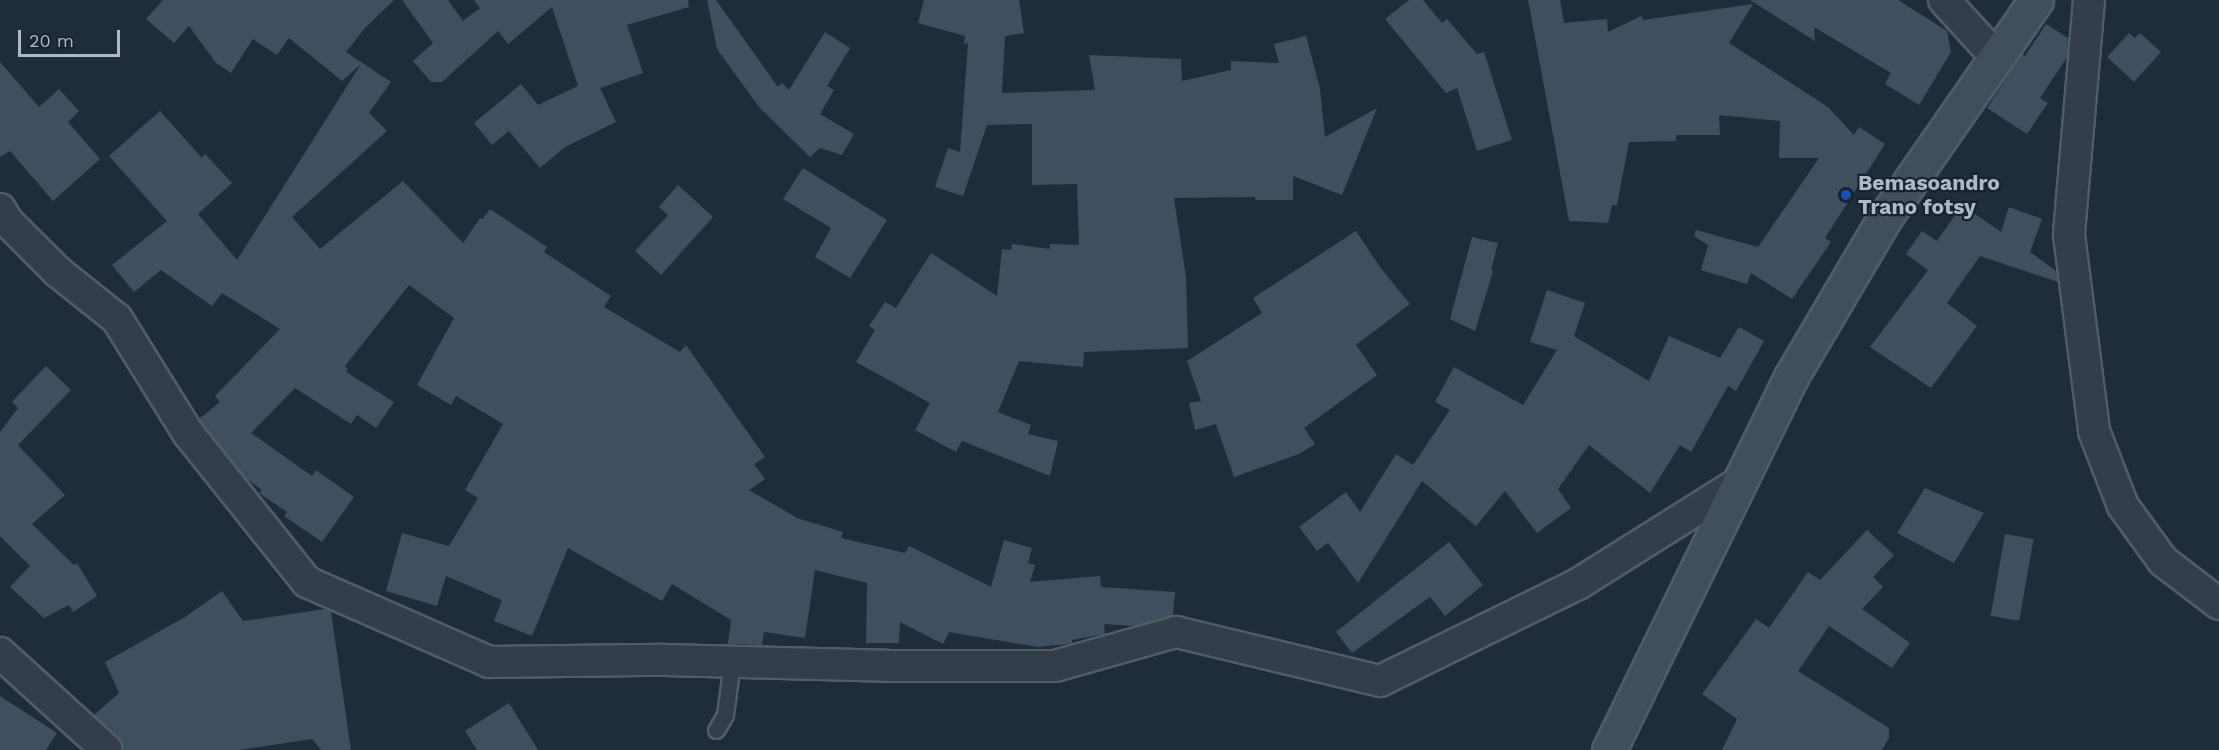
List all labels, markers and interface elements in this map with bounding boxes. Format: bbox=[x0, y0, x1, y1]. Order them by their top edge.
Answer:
scale bar bbox=[21, 18, 123, 56]
text: 20 m bbox=[29, 30, 74, 51]
place label: Bemasoandro Trano fotsy bbox=[1858, 170, 2000, 220]
marker: Bemasoandro Trano fotsy bbox=[1839, 188, 1853, 202]

